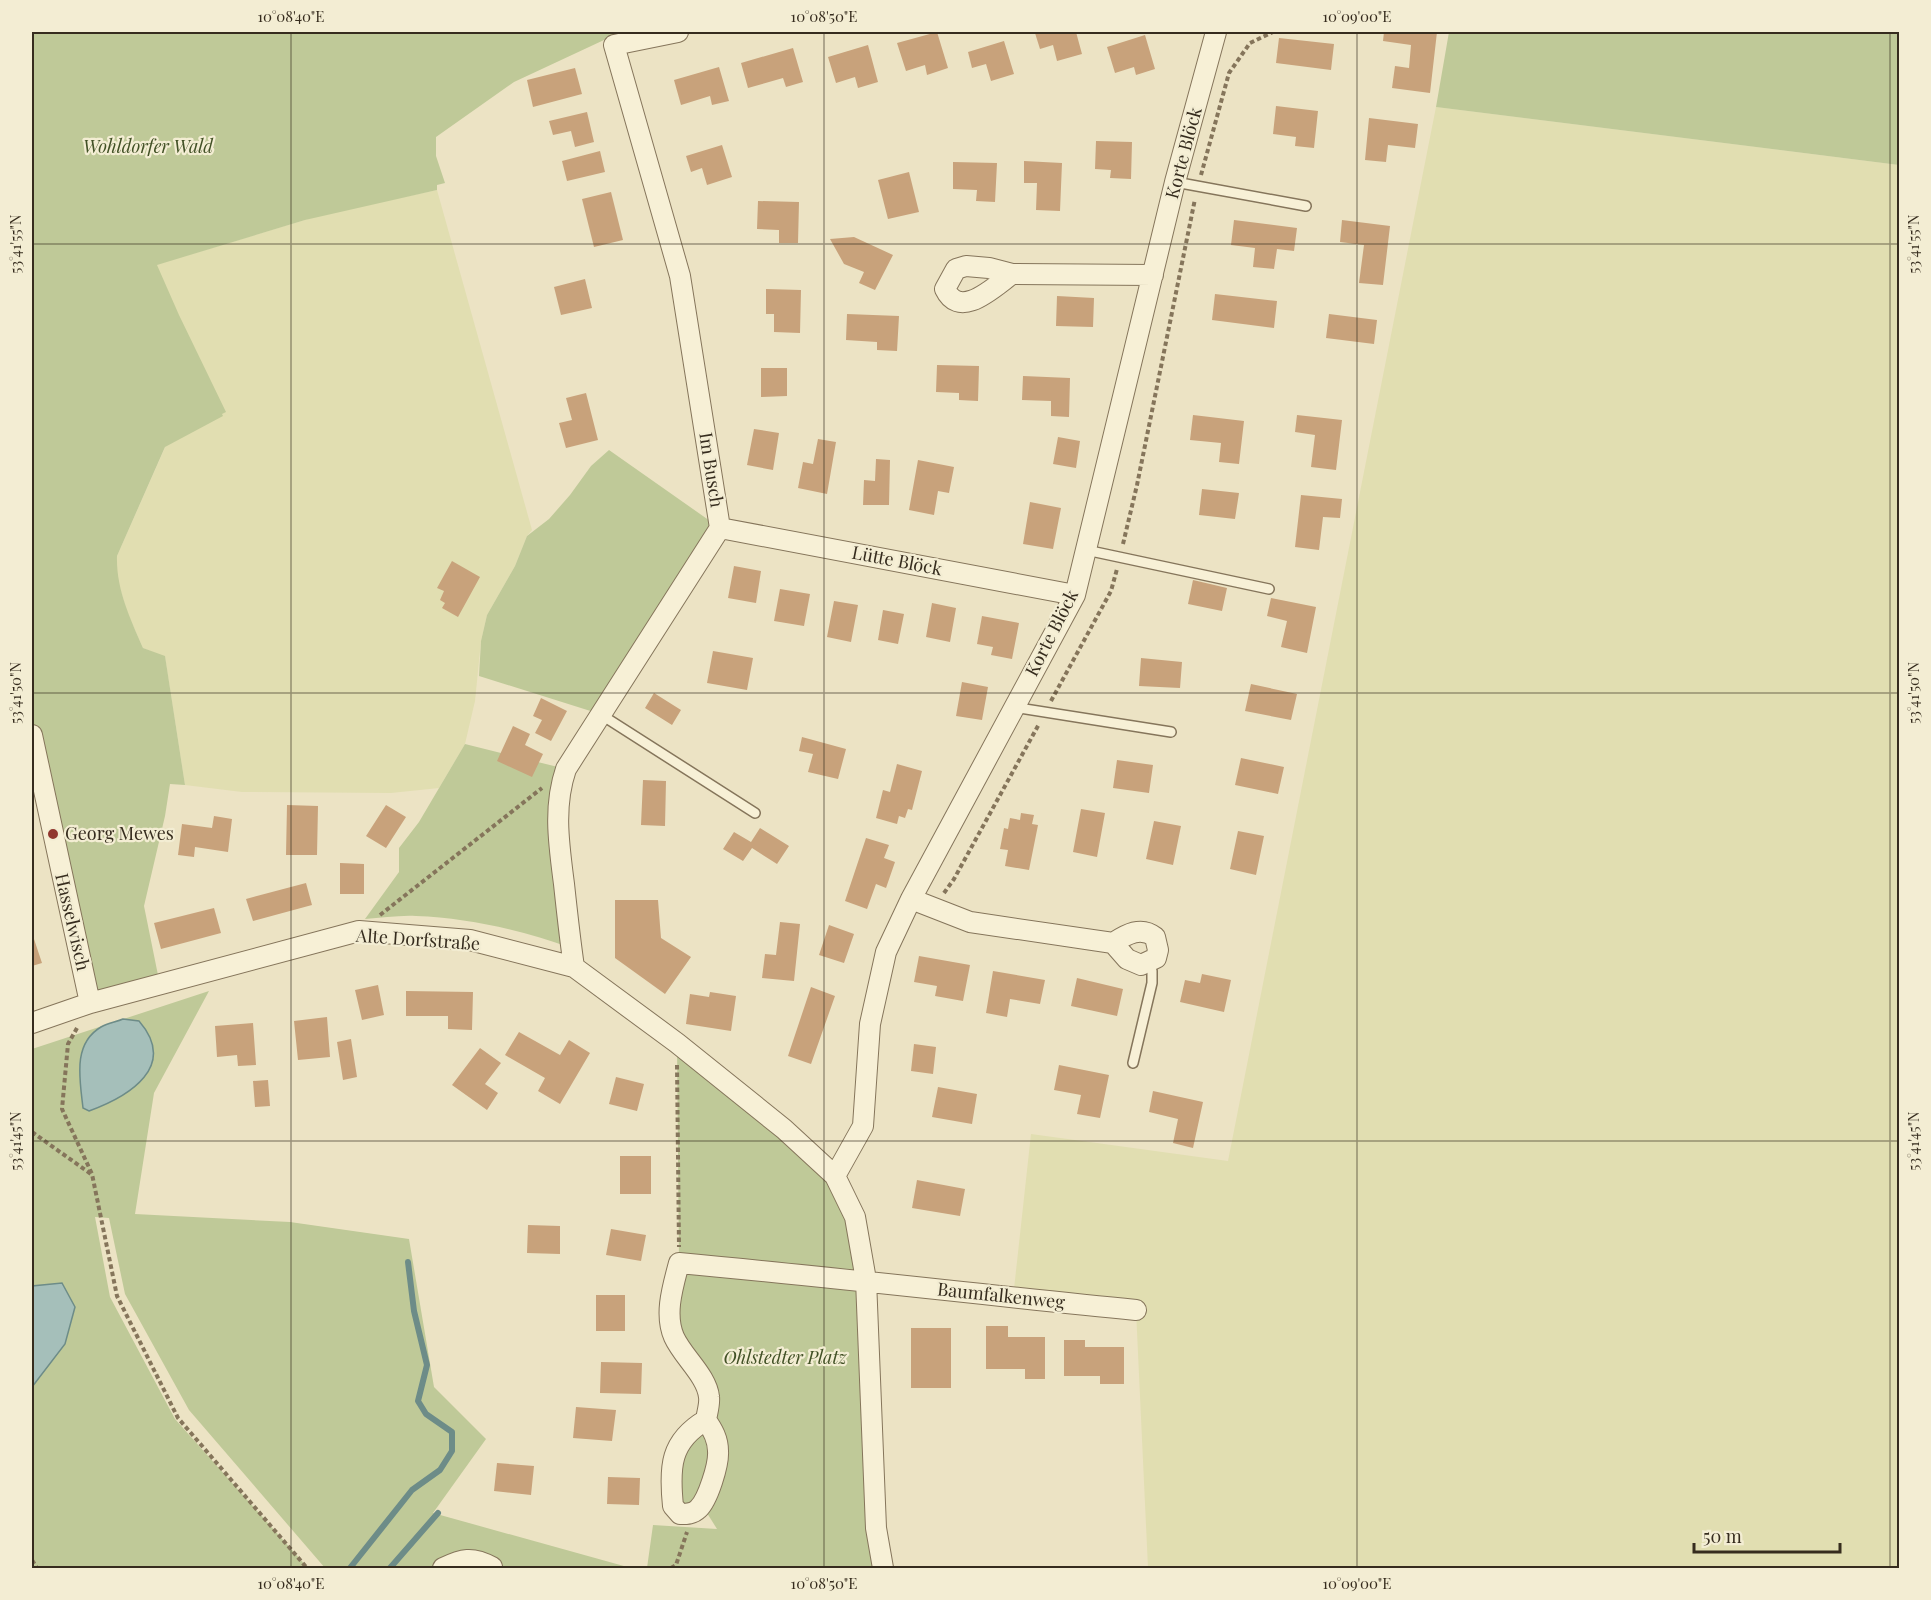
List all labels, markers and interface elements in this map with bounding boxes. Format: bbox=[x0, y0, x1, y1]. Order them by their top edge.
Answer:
text: 10°08'40"E bbox=[258, 6, 324, 26]
text: 10°08'50"E bbox=[791, 6, 857, 26]
text: 10°09'00"E bbox=[1323, 6, 1391, 26]
street label: Korte Blöck bbox=[1159, 104, 1207, 201]
park label: Wohldorfer Wald bbox=[83, 134, 214, 158]
text: 53°41'55"N bbox=[5, 214, 25, 274]
text: 53°41'55"N bbox=[1903, 214, 1923, 274]
street label: Im Busch bbox=[694, 431, 730, 509]
street label: Lütte Blöck bbox=[850, 540, 944, 581]
street label: Korte Blöck bbox=[1019, 585, 1083, 680]
text: 53°41'50"N bbox=[5, 662, 25, 724]
text: 53°41'50"N bbox=[1903, 662, 1923, 724]
place label: Georg Mewes bbox=[65, 821, 174, 845]
marker: Georg Mewes bbox=[46, 827, 60, 841]
street label: Hasselwisch bbox=[50, 871, 96, 973]
street label: Alte Dorfstraße bbox=[354, 923, 481, 955]
text: 53°41'45"N bbox=[5, 1111, 25, 1171]
text: 53°41'45"N bbox=[1903, 1111, 1923, 1171]
street label: Baumfalkenweg bbox=[936, 1276, 1067, 1314]
park label: Ohlstedter Platz bbox=[723, 1345, 848, 1369]
scale bar bbox=[1694, 1516, 1840, 1554]
text: 50 m bbox=[1703, 1524, 1742, 1548]
text: 10°08'40"E bbox=[258, 1573, 324, 1593]
text: 10°08'50"E bbox=[791, 1573, 857, 1593]
text: 10°09'00"E bbox=[1323, 1573, 1391, 1593]

